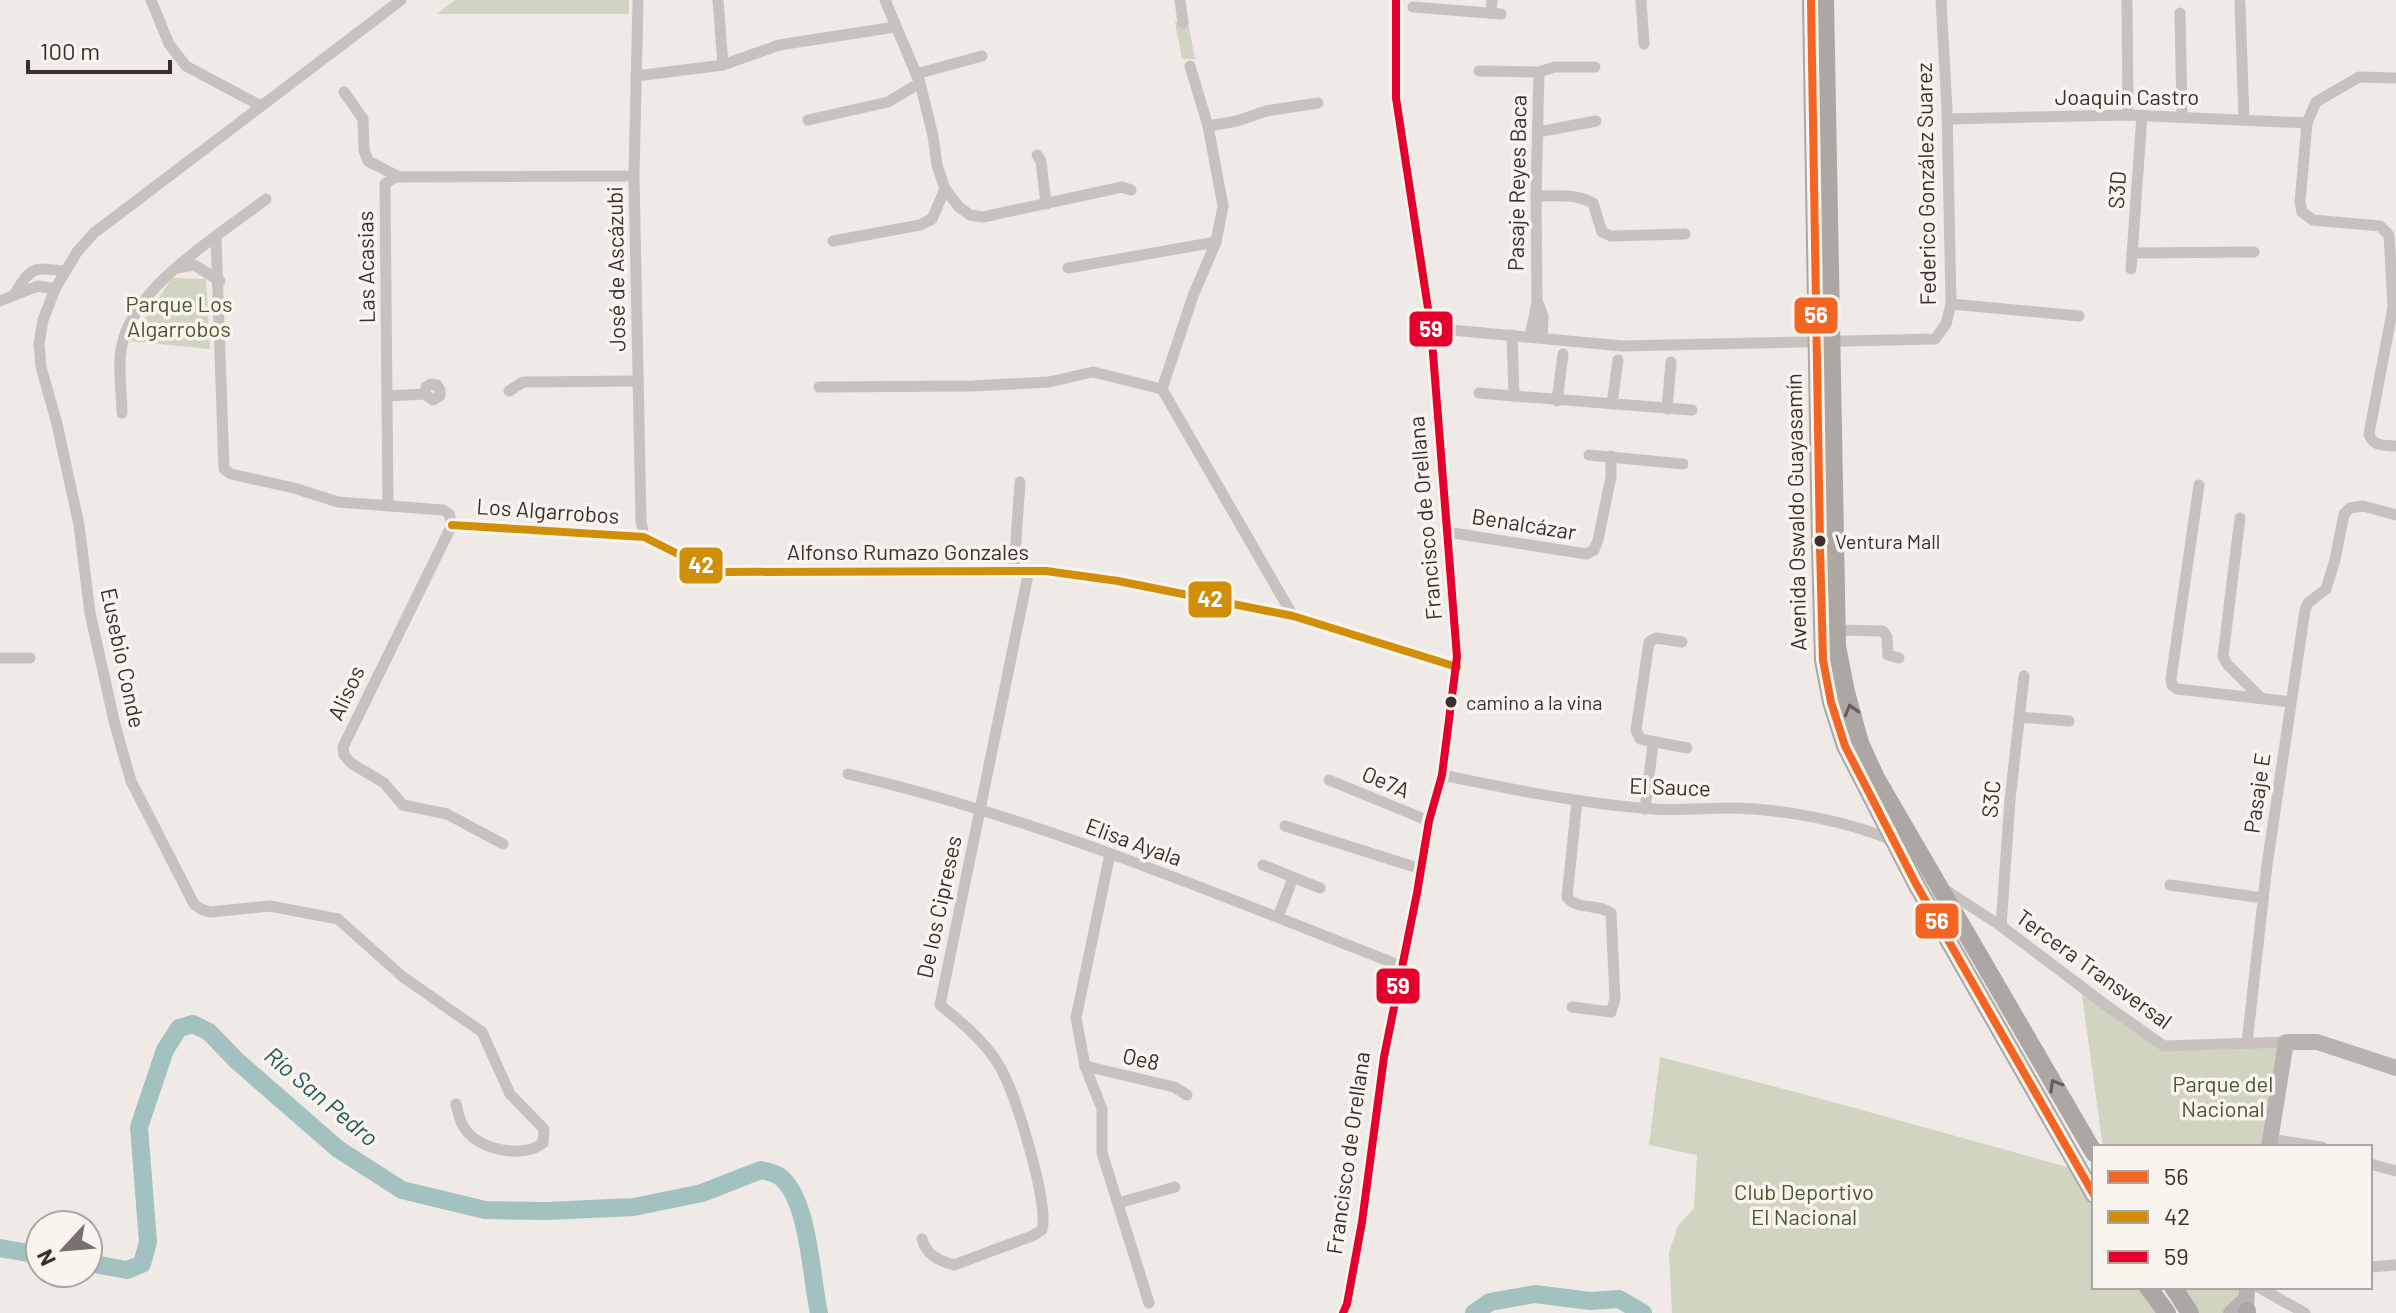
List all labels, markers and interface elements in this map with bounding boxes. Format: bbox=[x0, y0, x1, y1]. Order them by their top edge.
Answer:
scale bar bbox=[28, 24, 170, 74]
text: 100 m bbox=[40, 36, 100, 65]
street label: Federico González Suarez bbox=[1910, 62, 1940, 306]
street label: Joaquin Castro bbox=[2055, 83, 2199, 109]
street label: Pasaje Reyes Baca bbox=[1501, 95, 1531, 271]
street label: S3D bbox=[2102, 170, 2130, 210]
street label: José de Ascázubi bbox=[601, 186, 629, 352]
street label: Las Acasias bbox=[351, 211, 379, 323]
park label: Parque Los Algarrobos bbox=[125, 290, 233, 341]
line badge: 56 bbox=[1793, 296, 1839, 335]
text: 56 bbox=[1804, 301, 1828, 327]
line badge: 59 bbox=[1408, 310, 1454, 348]
text: 59 bbox=[1419, 315, 1443, 341]
street label: Avenida Oswaldo Guayasamín bbox=[1780, 373, 1810, 651]
street label: Francisco de Orellana bbox=[1402, 415, 1446, 621]
street label: Los Algarrobos bbox=[476, 492, 620, 528]
street label: Benalcázar bbox=[1470, 502, 1578, 544]
place label: Ventura Mall bbox=[1835, 529, 1940, 553]
marker: Ventura Mall bbox=[1812, 533, 1828, 549]
street label: Alfonso Rumazo Gonzales bbox=[787, 538, 1029, 564]
line badge: 42 bbox=[678, 546, 724, 585]
text: 42 bbox=[688, 551, 714, 577]
line badge: 42 bbox=[1187, 580, 1233, 619]
text: 42 bbox=[1197, 585, 1223, 611]
street label: Eusebio Conde bbox=[96, 586, 151, 730]
street label: Alisos bbox=[321, 661, 369, 724]
place label: camino a la vina bbox=[1466, 690, 1602, 714]
marker: camino a la vina bbox=[1443, 694, 1459, 710]
one-way arrow bbox=[1844, 704, 1860, 718]
street label: Pasaje E bbox=[2238, 751, 2275, 835]
street label: Oe7A bbox=[1359, 760, 1414, 803]
street label: El Sauce bbox=[1629, 772, 1711, 800]
street label: S3C bbox=[1975, 779, 2005, 819]
street label: Elisa Ayala bbox=[1083, 812, 1186, 870]
street label: De los Cipreses bbox=[910, 833, 966, 980]
line badge: 56 bbox=[1914, 902, 1960, 940]
street label: Tercera Transversal bbox=[2012, 903, 2178, 1033]
text: 56 bbox=[1925, 907, 1949, 933]
line badge: 59 bbox=[1375, 967, 1421, 1005]
text: 59 bbox=[1386, 972, 1410, 998]
water label: Río San Pedro bbox=[259, 1040, 385, 1152]
street label: Oe8 bbox=[1120, 1041, 1162, 1075]
street label: Francisco de Orellana bbox=[1320, 1050, 1374, 1256]
park label: Parque del Nacional bbox=[2173, 1070, 2273, 1121]
one-way arrow bbox=[2049, 1080, 2065, 1094]
legend bbox=[2092, 1145, 2372, 1289]
text: 56 bbox=[2164, 1161, 2189, 1190]
park label: Club Deportivo El Nacional bbox=[1734, 1178, 1874, 1229]
text: 42 bbox=[2164, 1201, 2190, 1230]
north arrow bbox=[24, 1209, 104, 1289]
text: 59 bbox=[2164, 1241, 2189, 1270]
text: N bbox=[30, 1246, 60, 1270]

